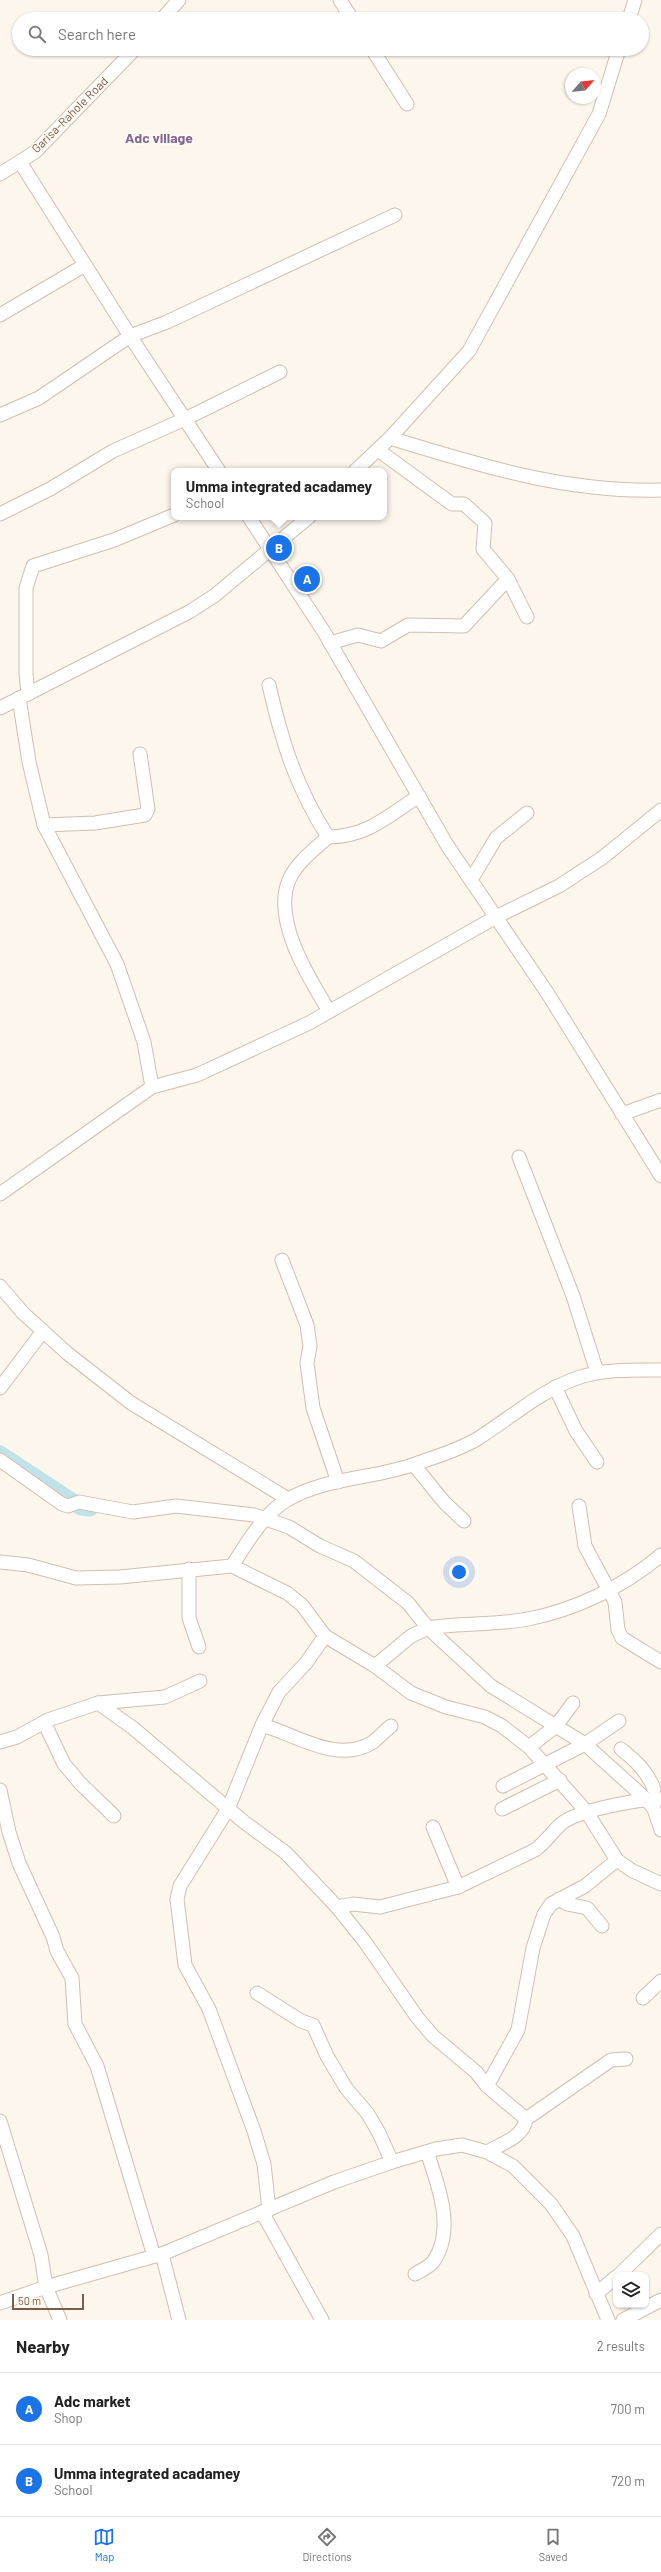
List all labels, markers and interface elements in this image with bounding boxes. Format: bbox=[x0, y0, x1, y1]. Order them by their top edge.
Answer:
search box bbox=[12, 12, 649, 56]
icon: search bbox=[26, 23, 48, 45]
text: Search here bbox=[58, 25, 136, 43]
north arrow bbox=[565, 68, 601, 104]
street label: Garisa-Rahole Road bbox=[28, 73, 110, 155]
district label: Adc village bbox=[125, 129, 193, 146]
popup bbox=[171, 468, 387, 520]
text: Umma integrated acadamey bbox=[186, 477, 372, 495]
text: School bbox=[186, 495, 224, 511]
pin: B bbox=[266, 533, 292, 563]
pin: A bbox=[294, 564, 320, 594]
your location bbox=[449, 1562, 469, 1582]
map controls bbox=[613, 2272, 649, 2308]
button: layers bbox=[613, 2272, 649, 2308]
scale bar bbox=[12, 2292, 84, 2311]
text: 50 m bbox=[18, 2294, 41, 2307]
text: Nearby bbox=[16, 2336, 70, 2356]
text: 2 results bbox=[597, 2338, 645, 2354]
text: Adc market bbox=[54, 2392, 131, 2410]
text: A bbox=[25, 2401, 33, 2417]
text: 700 m bbox=[611, 2401, 645, 2417]
text: Shop bbox=[54, 2410, 83, 2426]
text: Umma integrated acadamey bbox=[54, 2464, 240, 2482]
text: B bbox=[25, 2473, 33, 2489]
text: 720 m bbox=[611, 2473, 645, 2489]
text: School bbox=[54, 2482, 92, 2498]
tab: Map bbox=[93, 2526, 115, 2563]
tab: Directions bbox=[302, 2526, 352, 2563]
tab: Saved bbox=[539, 2526, 568, 2563]

